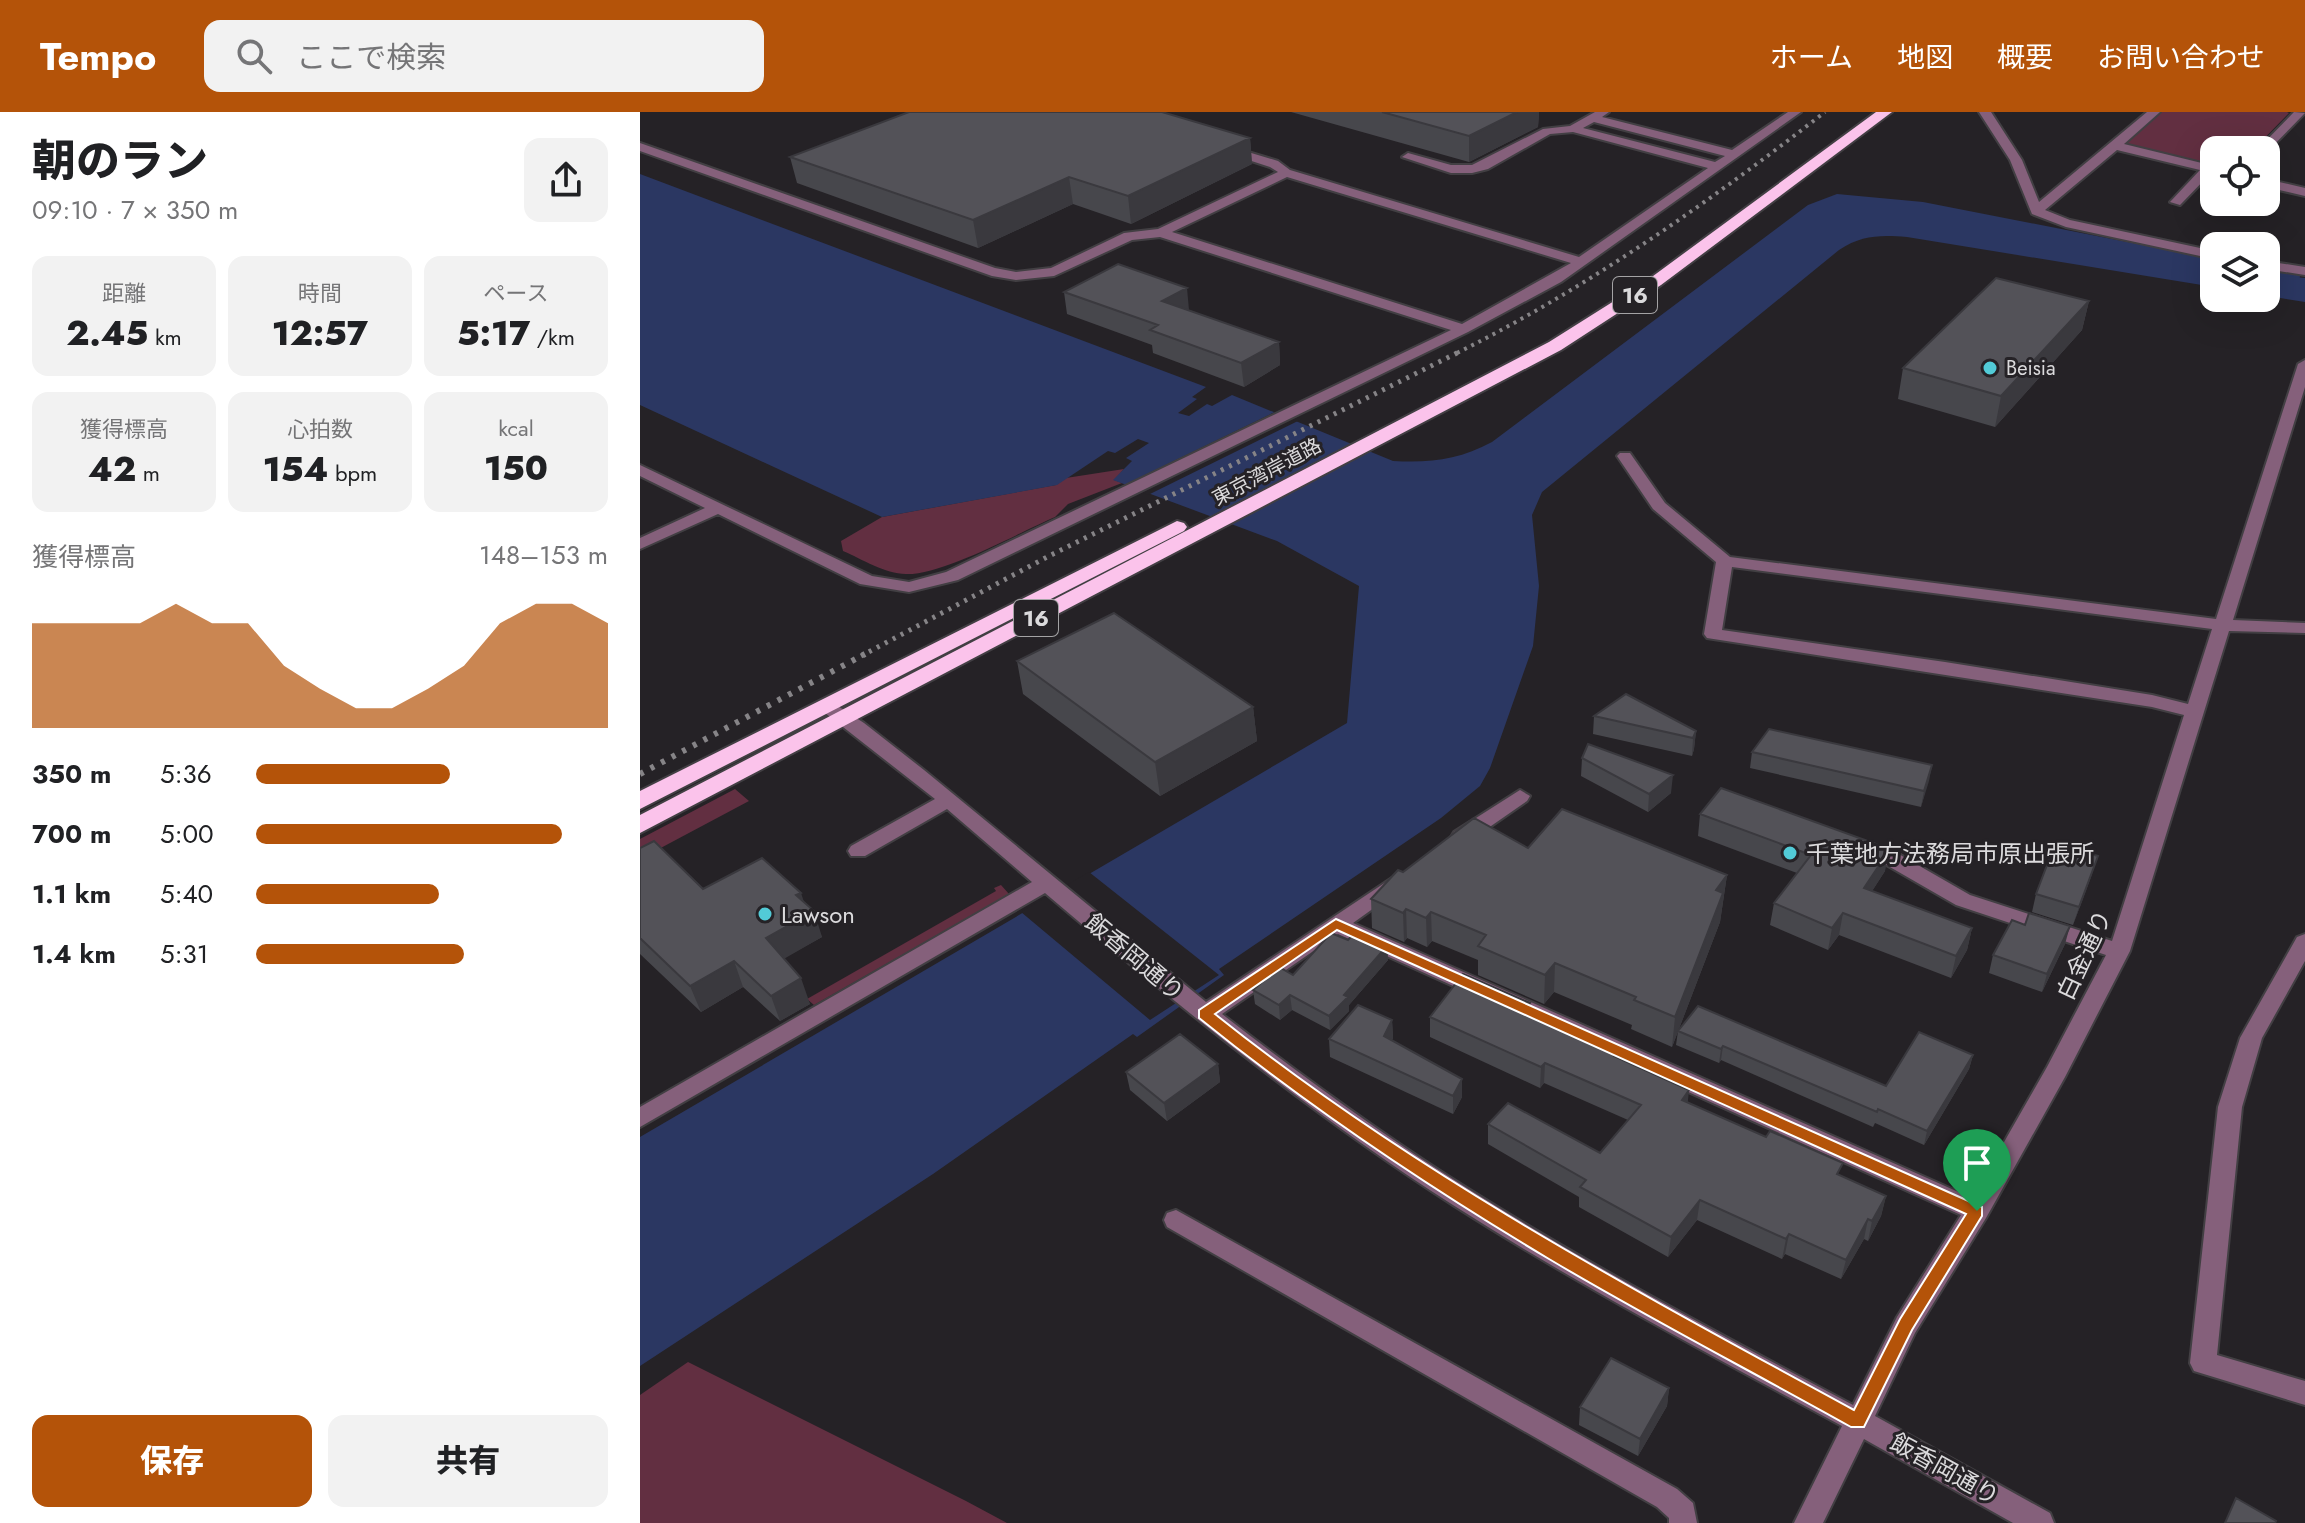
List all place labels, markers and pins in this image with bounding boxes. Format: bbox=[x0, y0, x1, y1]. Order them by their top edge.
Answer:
place label: Beisia bbox=[2006, 354, 2056, 383]
marker: Beisia bbox=[1981, 359, 1999, 377]
place label: 千葉地方法務局市原出張所 bbox=[1806, 836, 2094, 871]
marker: 千葉地方法務局市原出張所 bbox=[1781, 844, 1799, 862]
place label: Lawson bbox=[781, 897, 855, 932]
marker: Lawson bbox=[756, 905, 774, 923]
pin bbox=[1943, 1129, 2011, 1211]

